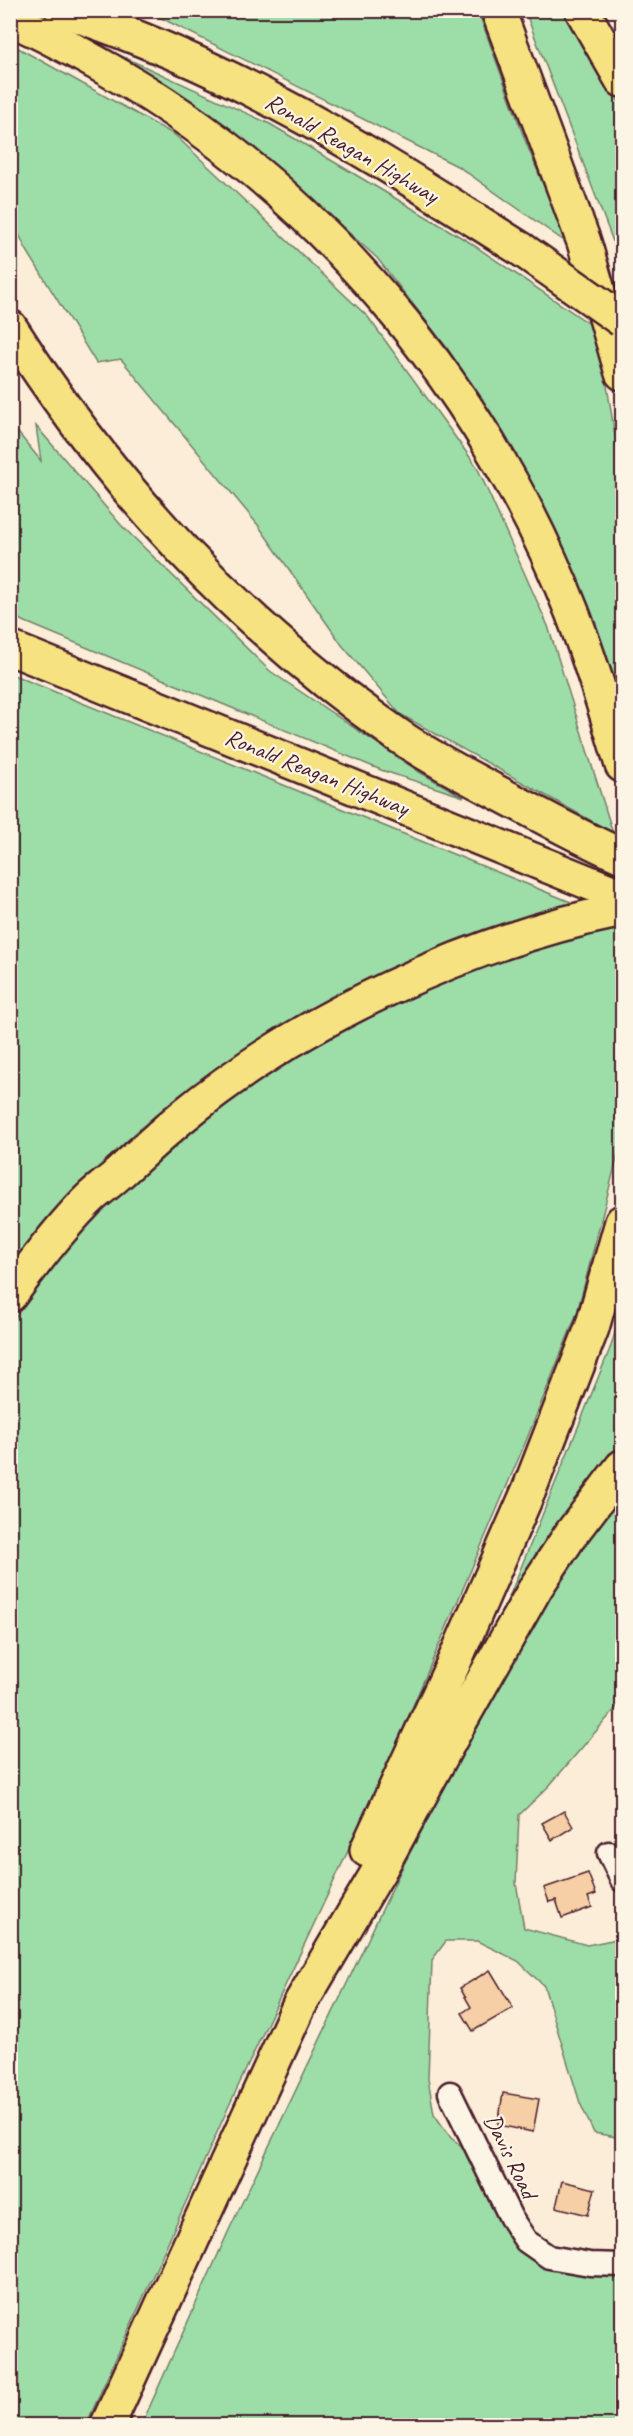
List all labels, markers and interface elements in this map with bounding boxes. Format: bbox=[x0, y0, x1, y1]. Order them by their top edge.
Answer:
street label: Ronald Reagan Highway bbox=[260, 86, 446, 211]
street label: Ronald Reagan Highway bbox=[221, 722, 415, 823]
street label: Davis Road bbox=[478, 2109, 546, 2207]

